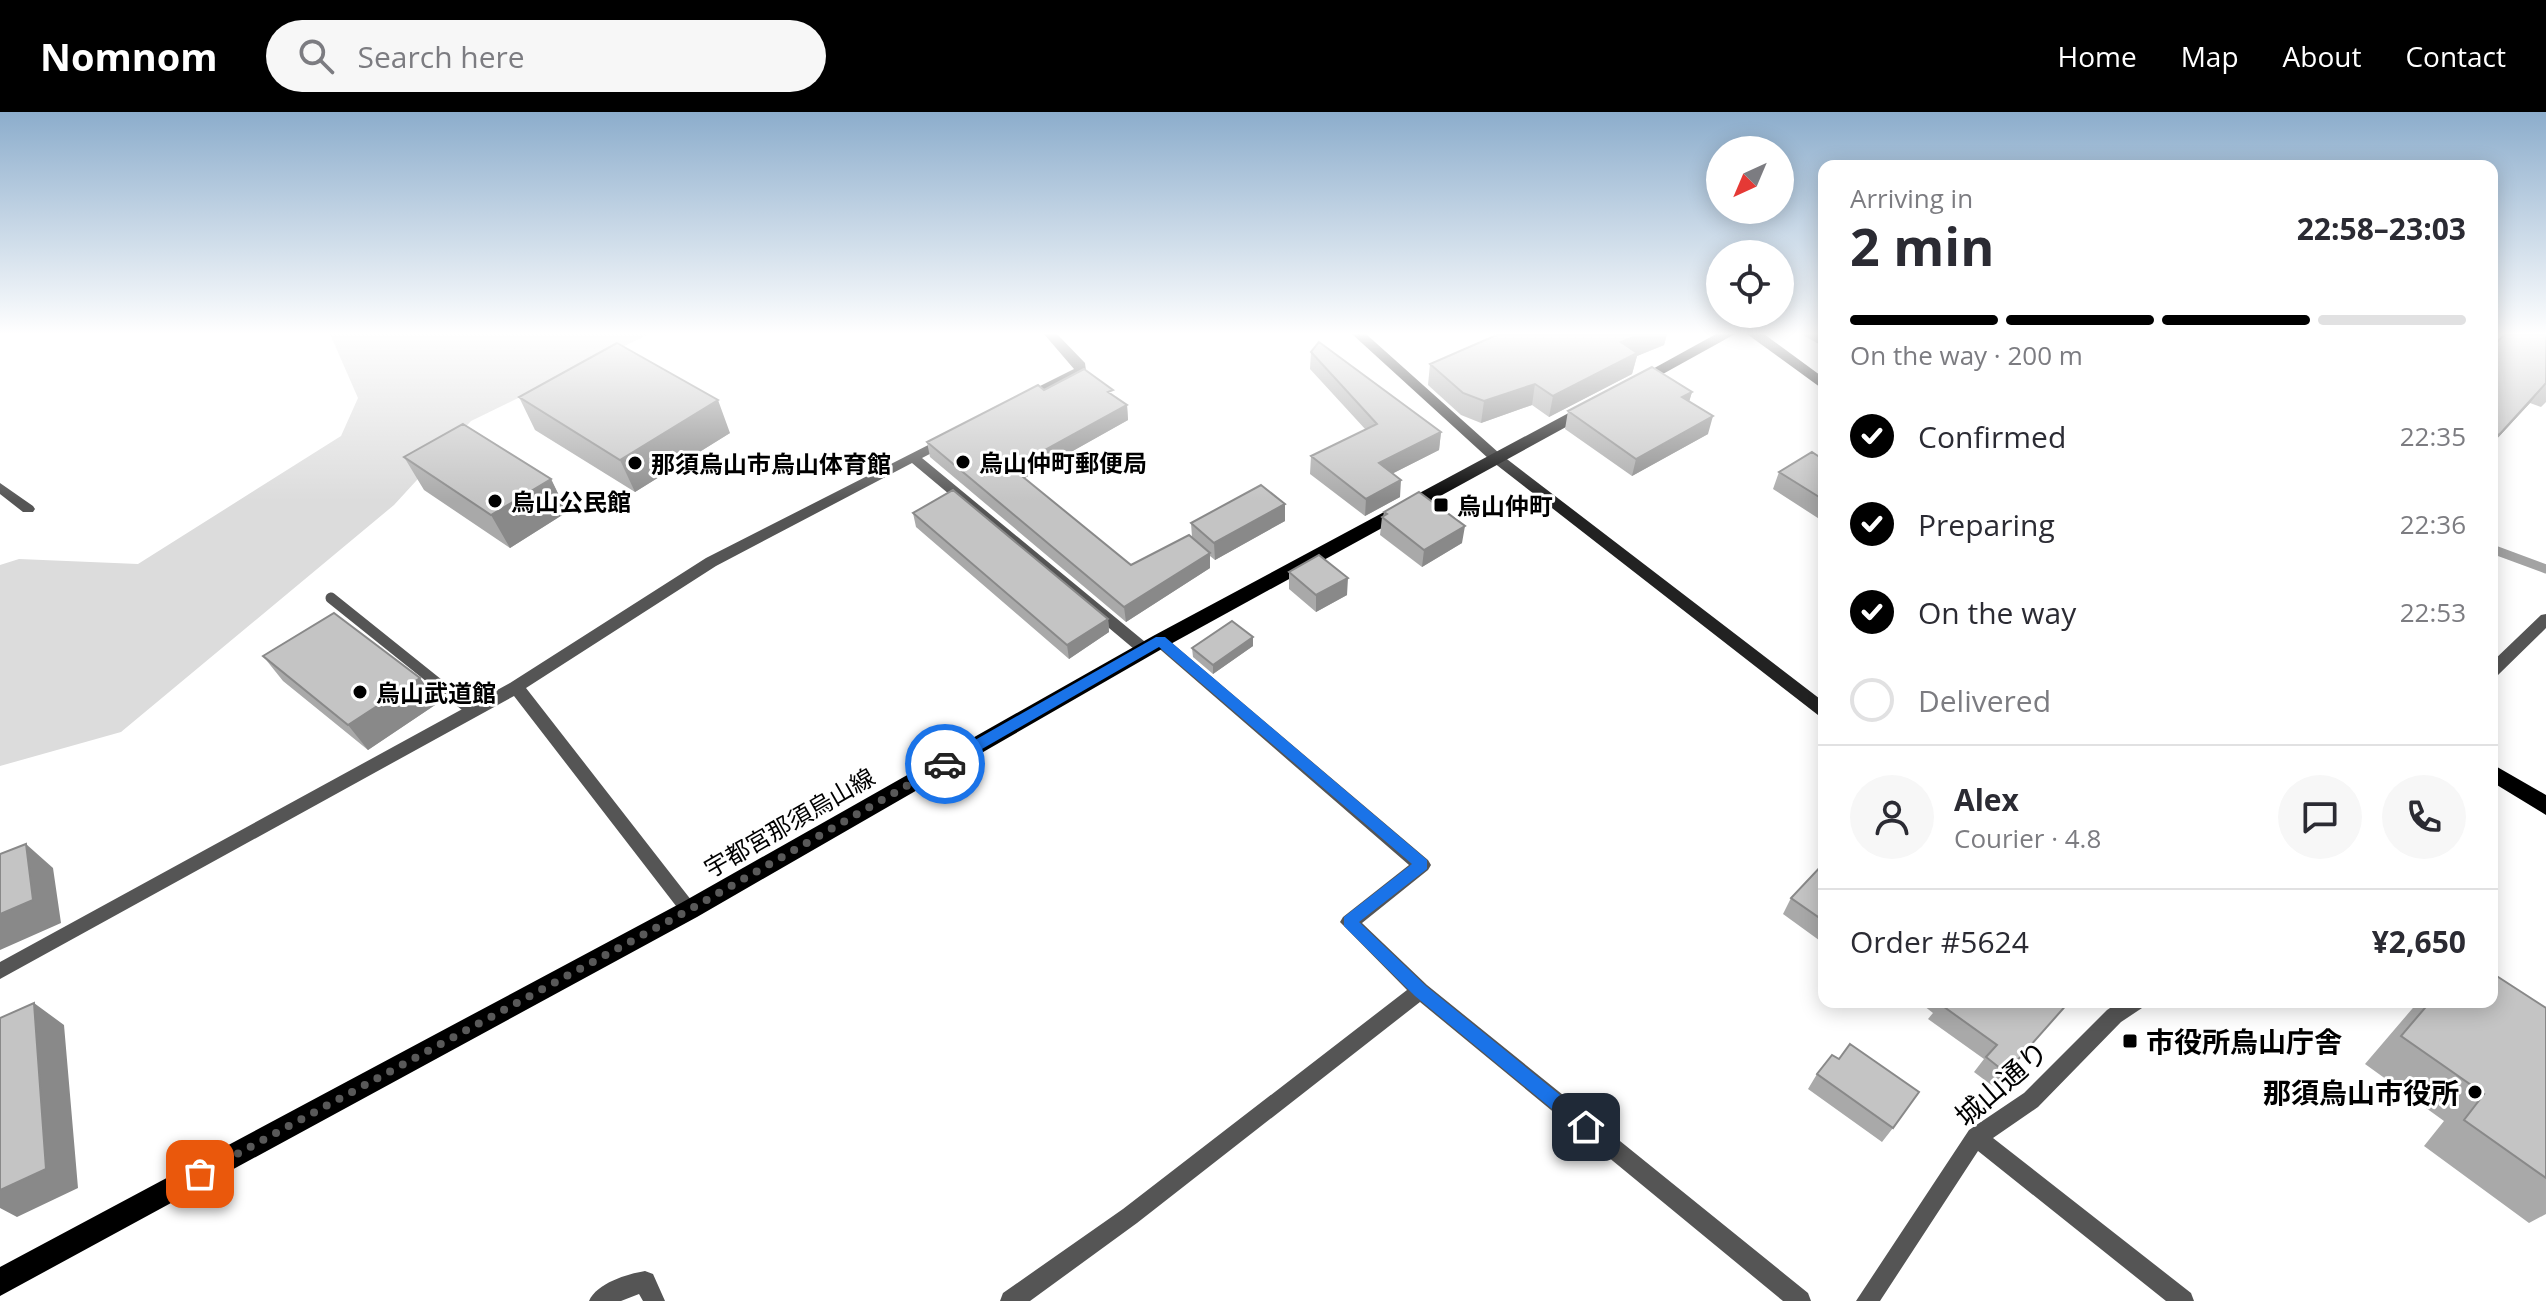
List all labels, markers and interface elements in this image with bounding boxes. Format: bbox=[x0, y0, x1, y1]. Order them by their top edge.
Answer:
search box bbox=[266, 20, 826, 92]
text: Nomnom bbox=[40, 30, 218, 82]
icon: search bbox=[294, 34, 338, 78]
text: Search here bbox=[358, 36, 525, 77]
text: Home bbox=[2058, 37, 2137, 75]
text: Map bbox=[2181, 37, 2239, 75]
text: About bbox=[2283, 37, 2361, 75]
text: Contact bbox=[2405, 37, 2506, 75]
north arrow bbox=[1706, 136, 1794, 224]
map controls bbox=[1706, 136, 1794, 328]
text: Arriving in bbox=[1850, 180, 1973, 216]
text: 22:58–23:03 bbox=[2297, 208, 2466, 249]
text: 2 min bbox=[1850, 210, 1994, 281]
button: locate bbox=[1706, 240, 1794, 328]
text: On the way · 200 m bbox=[1850, 337, 2083, 373]
icon: check bbox=[1850, 414, 1894, 458]
text: Confirmed bbox=[1918, 416, 2066, 457]
text: 22:35 bbox=[2400, 418, 2466, 454]
place label: 烏山仲町郵便局 bbox=[979, 446, 1147, 479]
place label: 那須烏山市烏山体育館 bbox=[651, 447, 891, 480]
marker: 烏山仲町郵便局 bbox=[954, 453, 972, 471]
marker: 那須烏山市烏山体育館 bbox=[626, 454, 644, 472]
place label: 烏山公民館 bbox=[511, 485, 631, 518]
place label: 烏山仲町 bbox=[1457, 489, 1553, 522]
marker: 烏山公民館 bbox=[486, 492, 504, 510]
marker: 烏山仲町 bbox=[1432, 496, 1450, 514]
icon: check bbox=[1850, 502, 1894, 546]
text: Preparing bbox=[1918, 504, 2055, 545]
text: 22:36 bbox=[2400, 506, 2466, 542]
icon: check bbox=[1850, 590, 1894, 634]
text: On the way bbox=[1918, 592, 2076, 633]
text: 22:53 bbox=[2400, 594, 2466, 630]
place label: 烏山武道館 bbox=[376, 676, 496, 709]
text: Delivered bbox=[1918, 680, 2051, 721]
marker: 烏山武道館 bbox=[351, 683, 369, 701]
courier bbox=[905, 724, 985, 804]
icon: car bbox=[923, 742, 967, 786]
street label: 宇都宮那須烏山線 bbox=[698, 760, 880, 884]
button: person bbox=[1850, 775, 1934, 859]
button: chat bbox=[2278, 775, 2362, 859]
button: phone bbox=[2382, 775, 2466, 859]
text: Alex bbox=[1954, 779, 2019, 820]
text: Courier · 4.8 bbox=[1954, 820, 2101, 856]
text: Order #5624 bbox=[1850, 921, 2029, 962]
text: ¥2,650 bbox=[2372, 921, 2466, 962]
place label: 市役所烏山庁舎 bbox=[2146, 1022, 2342, 1060]
street label: 城山通り bbox=[1946, 1032, 2056, 1134]
marker: 市役所烏山庁舎 bbox=[2121, 1032, 2139, 1050]
place label: 那須烏山市役所 bbox=[2263, 1073, 2459, 1111]
marker: 那須烏山市役所 bbox=[2466, 1083, 2484, 1101]
pin bbox=[1552, 1093, 1620, 1161]
icon: home bbox=[1564, 1105, 1608, 1149]
pin bbox=[166, 1140, 234, 1208]
icon: bag bbox=[178, 1152, 222, 1196]

